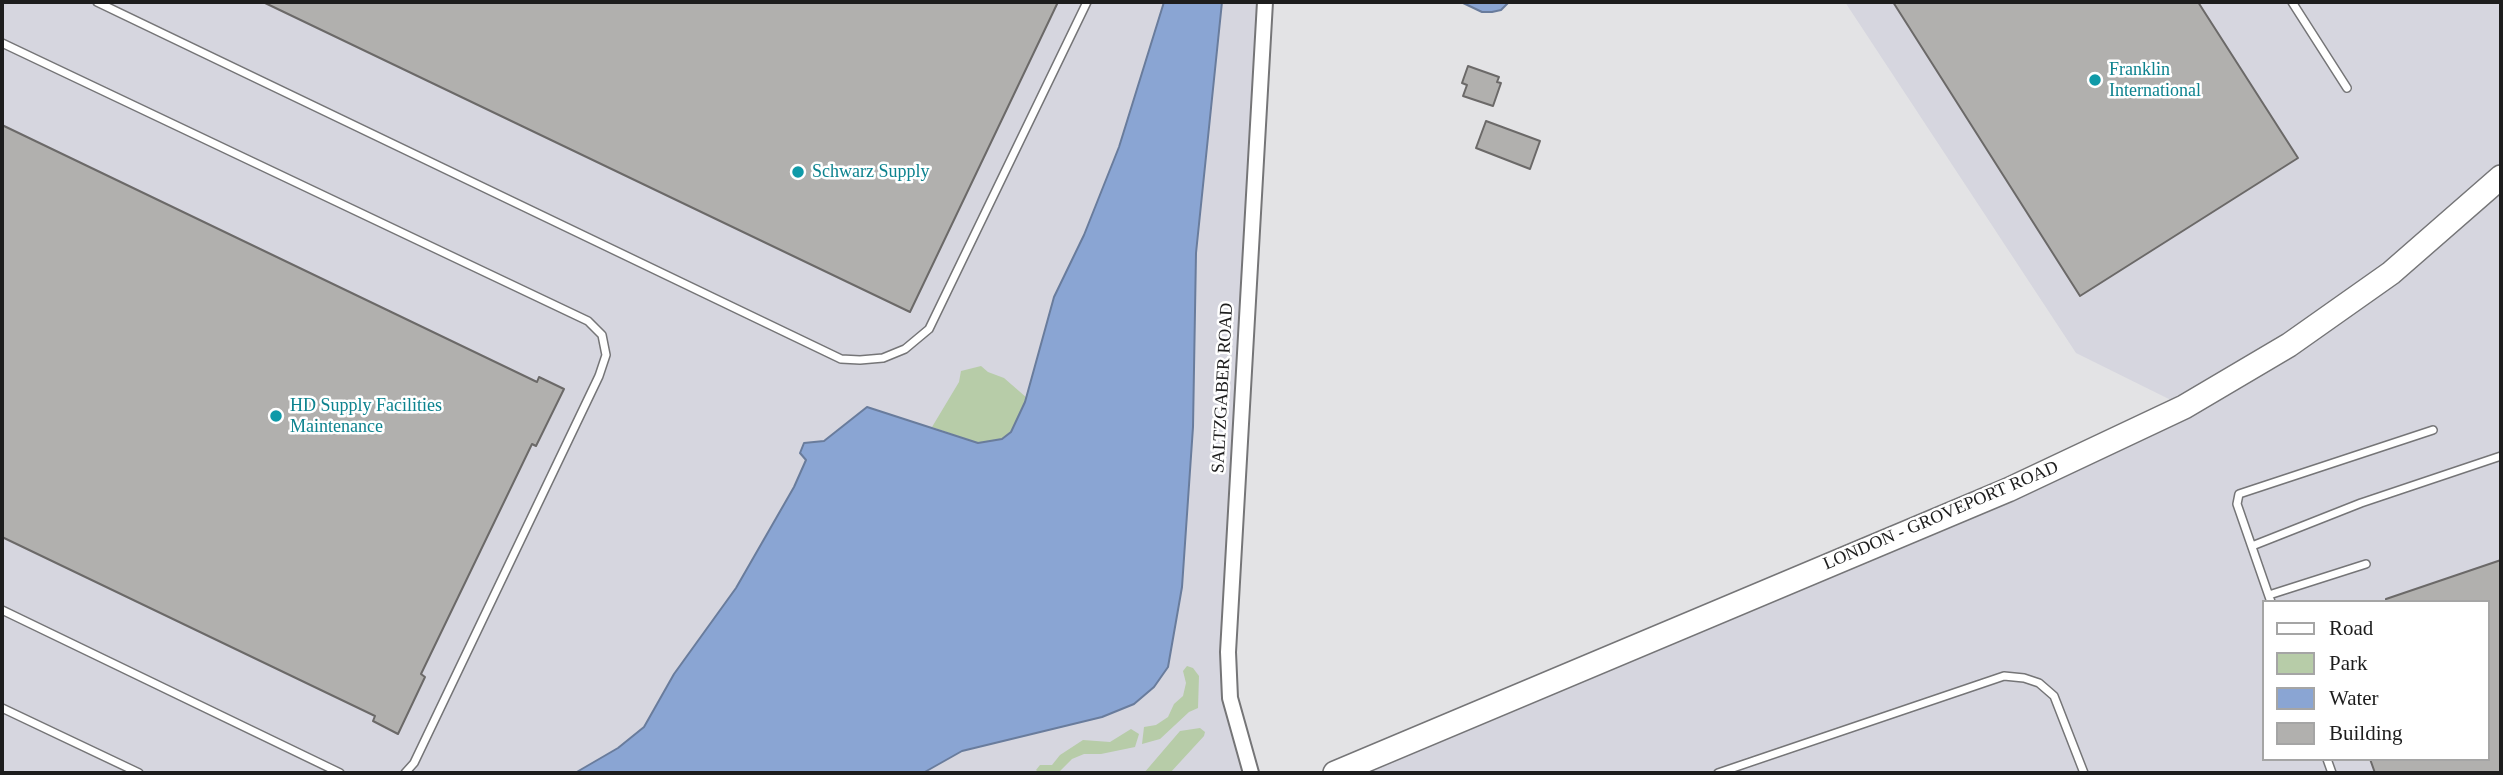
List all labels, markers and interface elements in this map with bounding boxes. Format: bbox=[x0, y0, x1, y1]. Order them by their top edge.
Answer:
place label: Franklin International bbox=[2109, 59, 2201, 102]
marker: Franklin International bbox=[2087, 72, 2103, 88]
place label: Schwarz Supply bbox=[812, 161, 929, 183]
marker: Schwarz Supply bbox=[790, 164, 806, 180]
street label: SALTZGABER ROAD bbox=[1208, 302, 1238, 474]
place label: HD Supply Facilities Maintenance bbox=[290, 395, 442, 438]
marker: HD Supply Facilities Maintenance bbox=[268, 408, 284, 424]
street label: LONDON - GROVEPORT ROAD bbox=[1820, 457, 2062, 575]
legend bbox=[2262, 600, 2489, 761]
text: Road bbox=[2329, 616, 2373, 640]
text: Park bbox=[2329, 651, 2368, 675]
text: Water bbox=[2329, 686, 2379, 710]
text: Building bbox=[2329, 721, 2403, 745]

